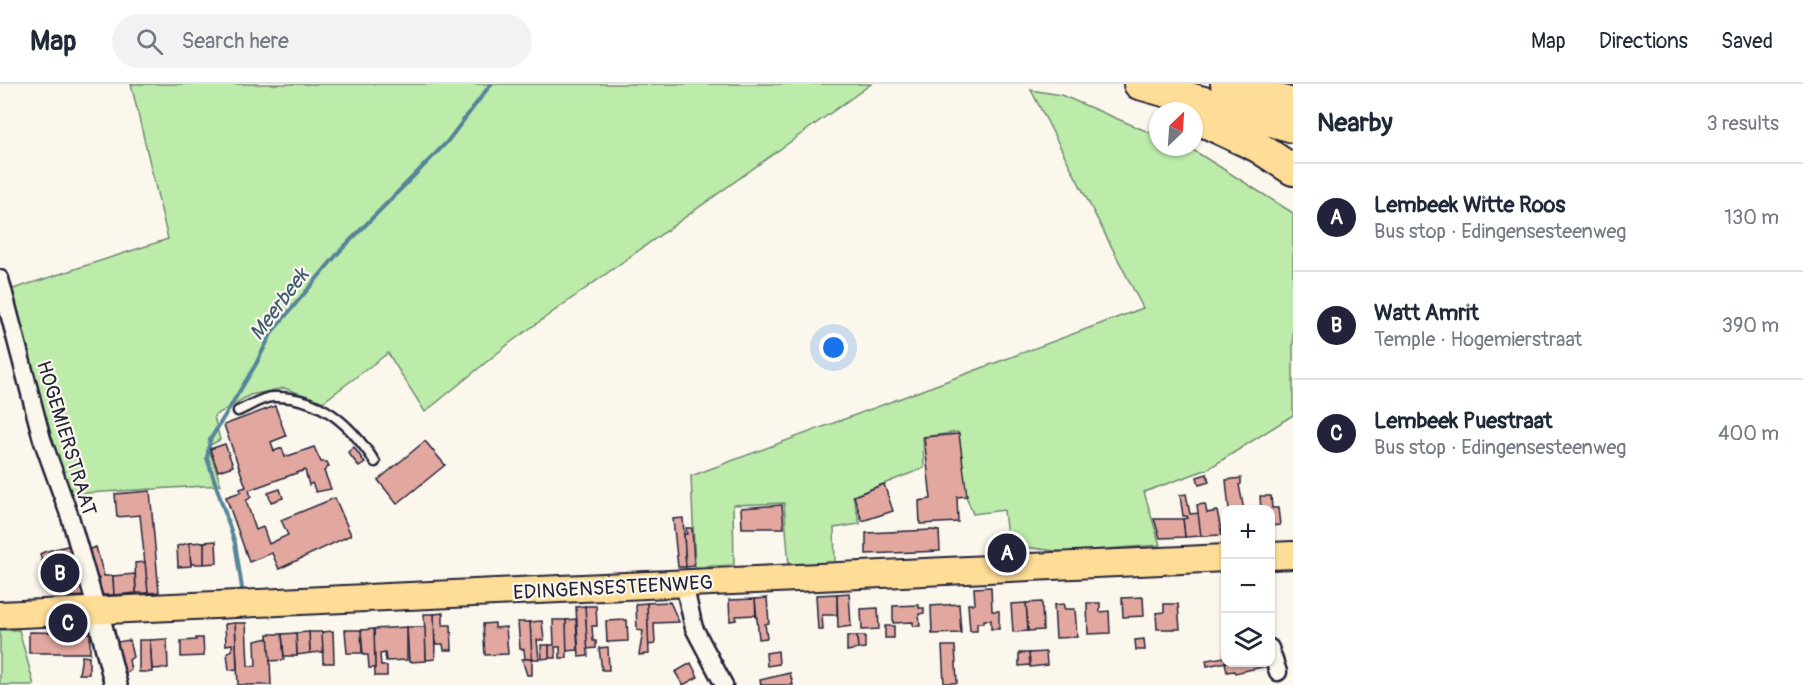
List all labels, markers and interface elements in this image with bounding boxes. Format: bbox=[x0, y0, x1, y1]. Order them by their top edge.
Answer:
search box bbox=[112, 14, 532, 68]
text: Map bbox=[30, 24, 76, 59]
icon: search bbox=[133, 25, 166, 58]
text: Search here bbox=[181, 27, 289, 55]
text: Map bbox=[1531, 28, 1566, 55]
text: Directions bbox=[1599, 28, 1688, 55]
text: Saved bbox=[1721, 28, 1773, 55]
north arrow bbox=[1149, 102, 1203, 156]
text: Nearby bbox=[1317, 107, 1393, 139]
text: 3 results bbox=[1707, 111, 1779, 136]
text: Lembeek Witte Roos bbox=[1374, 191, 1565, 219]
text: A bbox=[1330, 205, 1343, 230]
text: 130 m bbox=[1724, 205, 1779, 230]
text: Bus stop · Edingensesteenweg bbox=[1374, 219, 1626, 244]
water label: Meerbeek bbox=[244, 261, 317, 346]
text: Watt Amrit bbox=[1374, 299, 1479, 327]
text: B bbox=[1331, 313, 1342, 338]
text: 390 m bbox=[1722, 313, 1779, 338]
text: Temple · Hogemierstraat bbox=[1374, 327, 1582, 352]
your location bbox=[819, 333, 848, 362]
street label: HOGEMIERSTRAAT bbox=[31, 358, 102, 519]
text: Lembeek Puestraat bbox=[1374, 407, 1552, 435]
text: C bbox=[1330, 421, 1343, 446]
text: 400 m bbox=[1718, 421, 1779, 446]
text: Bus stop · Edingensesteenweg bbox=[1374, 435, 1626, 460]
map controls bbox=[1221, 505, 1275, 667]
button: + bbox=[1221, 505, 1275, 559]
pin: A bbox=[988, 530, 1026, 576]
pin: B bbox=[40, 550, 80, 596]
button: − bbox=[1221, 559, 1275, 613]
street label: EDINGENSESTEENWEG bbox=[513, 570, 714, 605]
pin: C bbox=[48, 600, 88, 646]
button: layers bbox=[1221, 613, 1275, 667]

